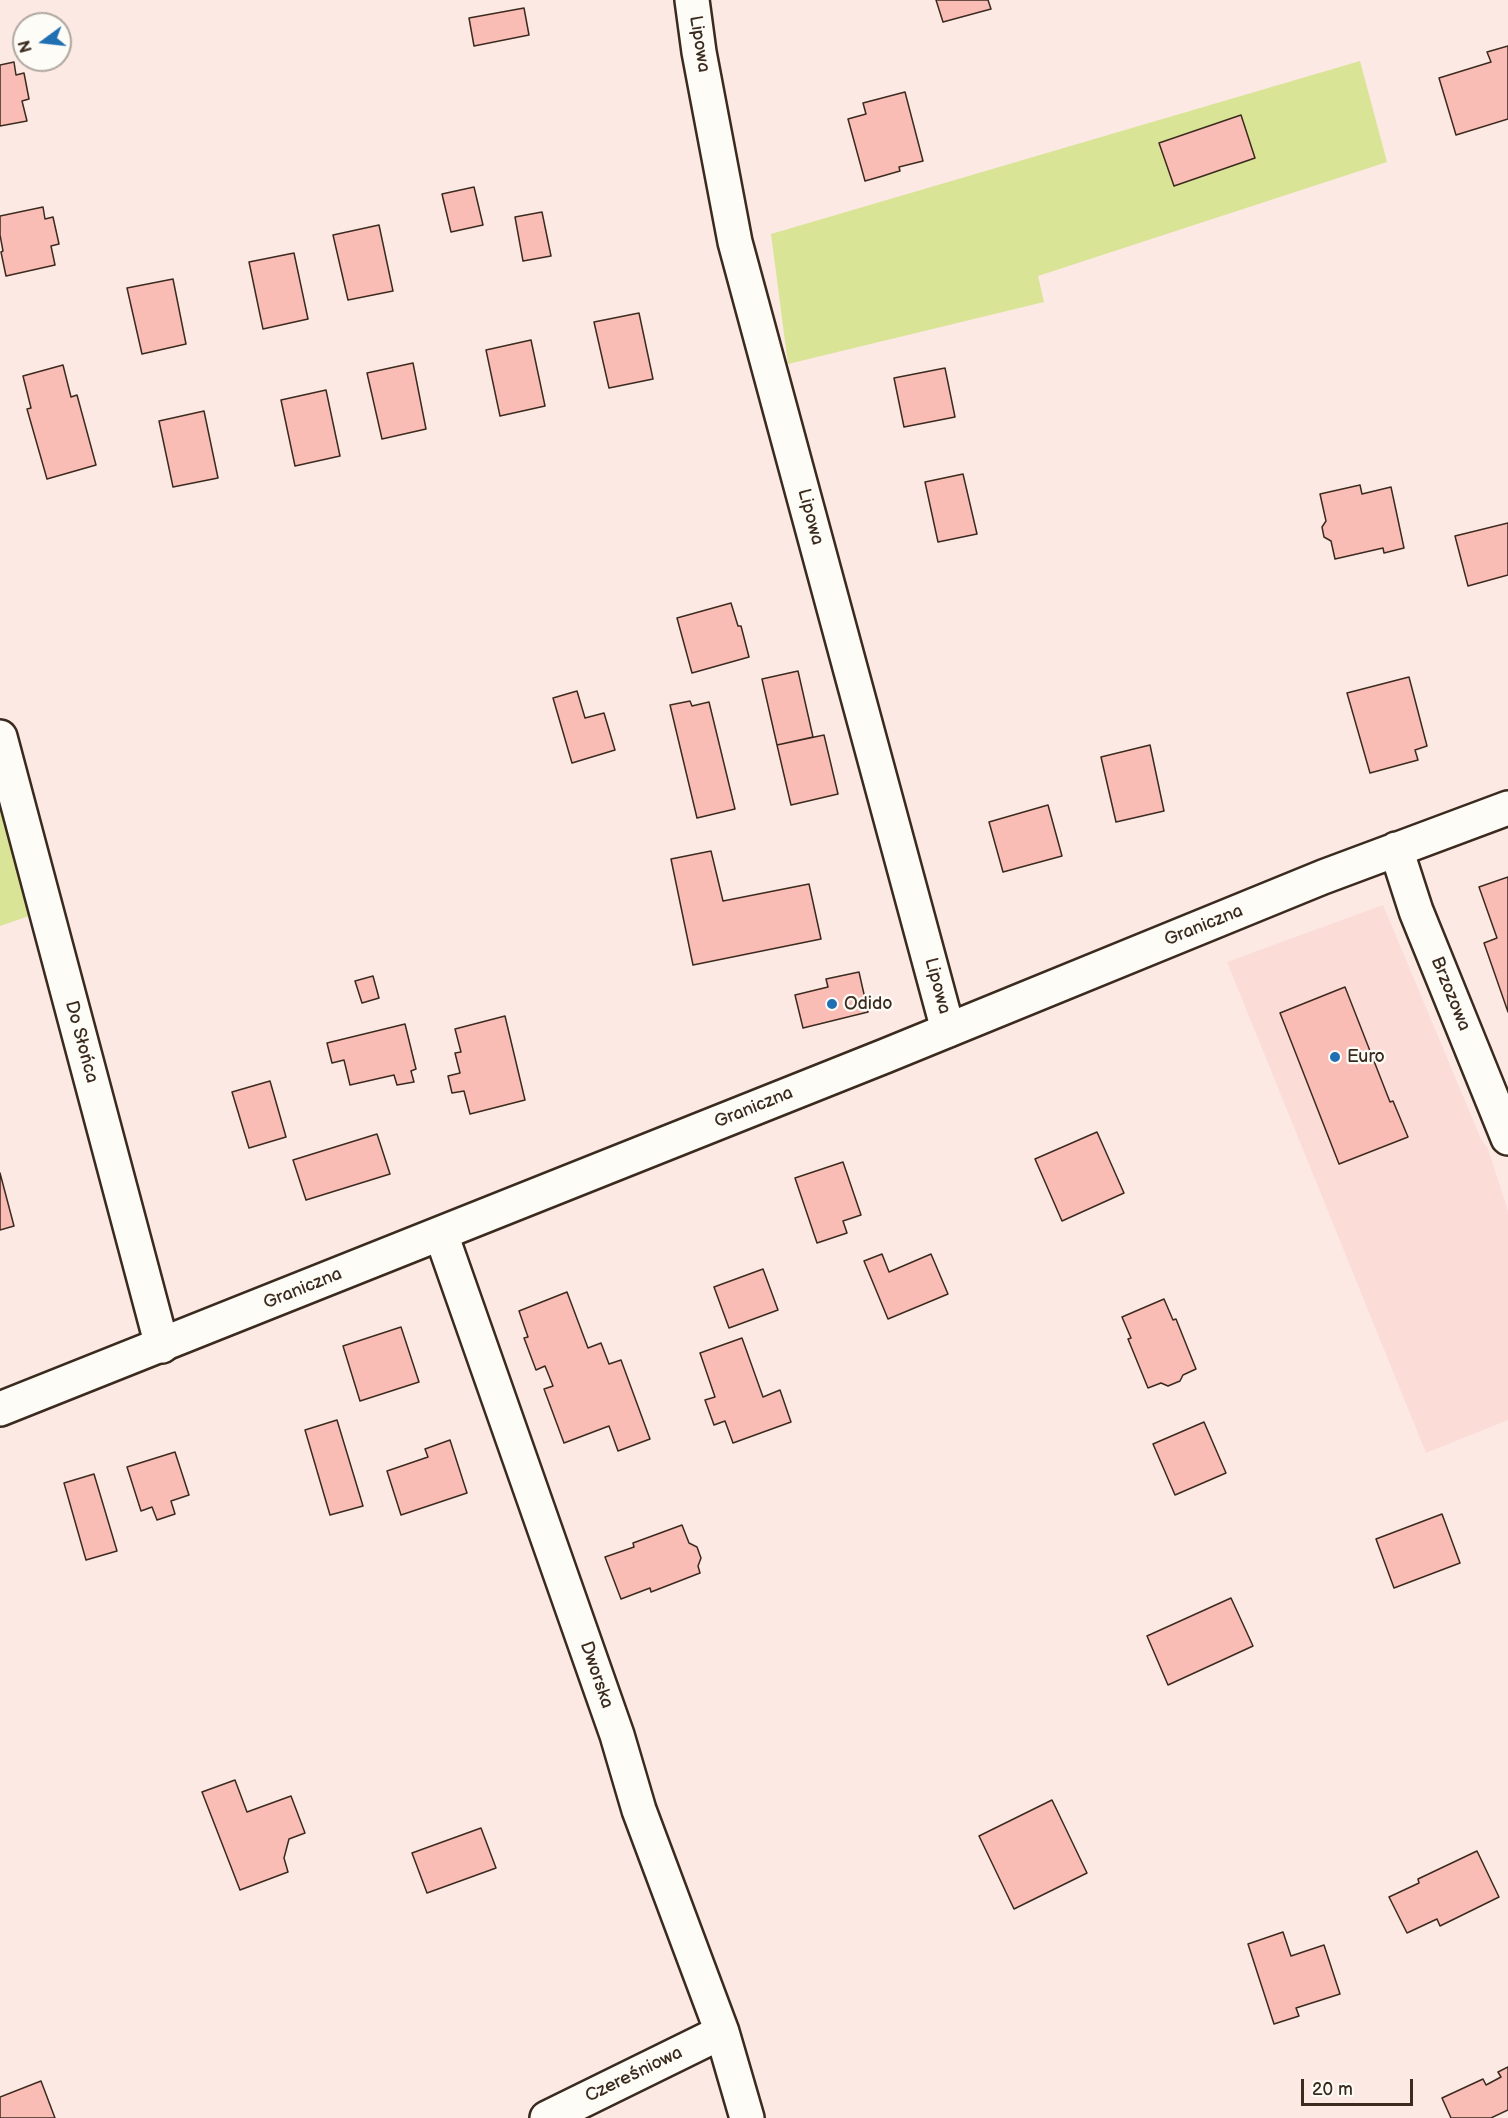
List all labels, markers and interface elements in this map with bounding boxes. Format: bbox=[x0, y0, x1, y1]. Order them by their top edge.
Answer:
north arrow bbox=[12, 12, 72, 72]
street label: Lipowa bbox=[684, 14, 714, 74]
text: N bbox=[15, 38, 37, 55]
street label: Lipowa bbox=[792, 487, 828, 547]
street label: Graniczna bbox=[1162, 900, 1246, 952]
street label: Brzozowa bbox=[1425, 954, 1475, 1034]
street label: Lipowa bbox=[919, 956, 955, 1016]
place label: Odido bbox=[844, 993, 893, 1015]
marker: Odido bbox=[825, 997, 839, 1011]
street label: Do Słońca bbox=[60, 999, 102, 1085]
place label: Euro bbox=[1347, 1046, 1385, 1068]
marker: Euro bbox=[1328, 1050, 1342, 1064]
street label: Graniczna bbox=[712, 1082, 796, 1134]
street label: Graniczna bbox=[261, 1263, 345, 1315]
street label: Dworska bbox=[574, 1639, 618, 1711]
street label: Czereśniowa bbox=[582, 2042, 686, 2108]
scale bar bbox=[1304, 2067, 1416, 2105]
text: 20 m bbox=[1312, 2079, 1353, 2100]

